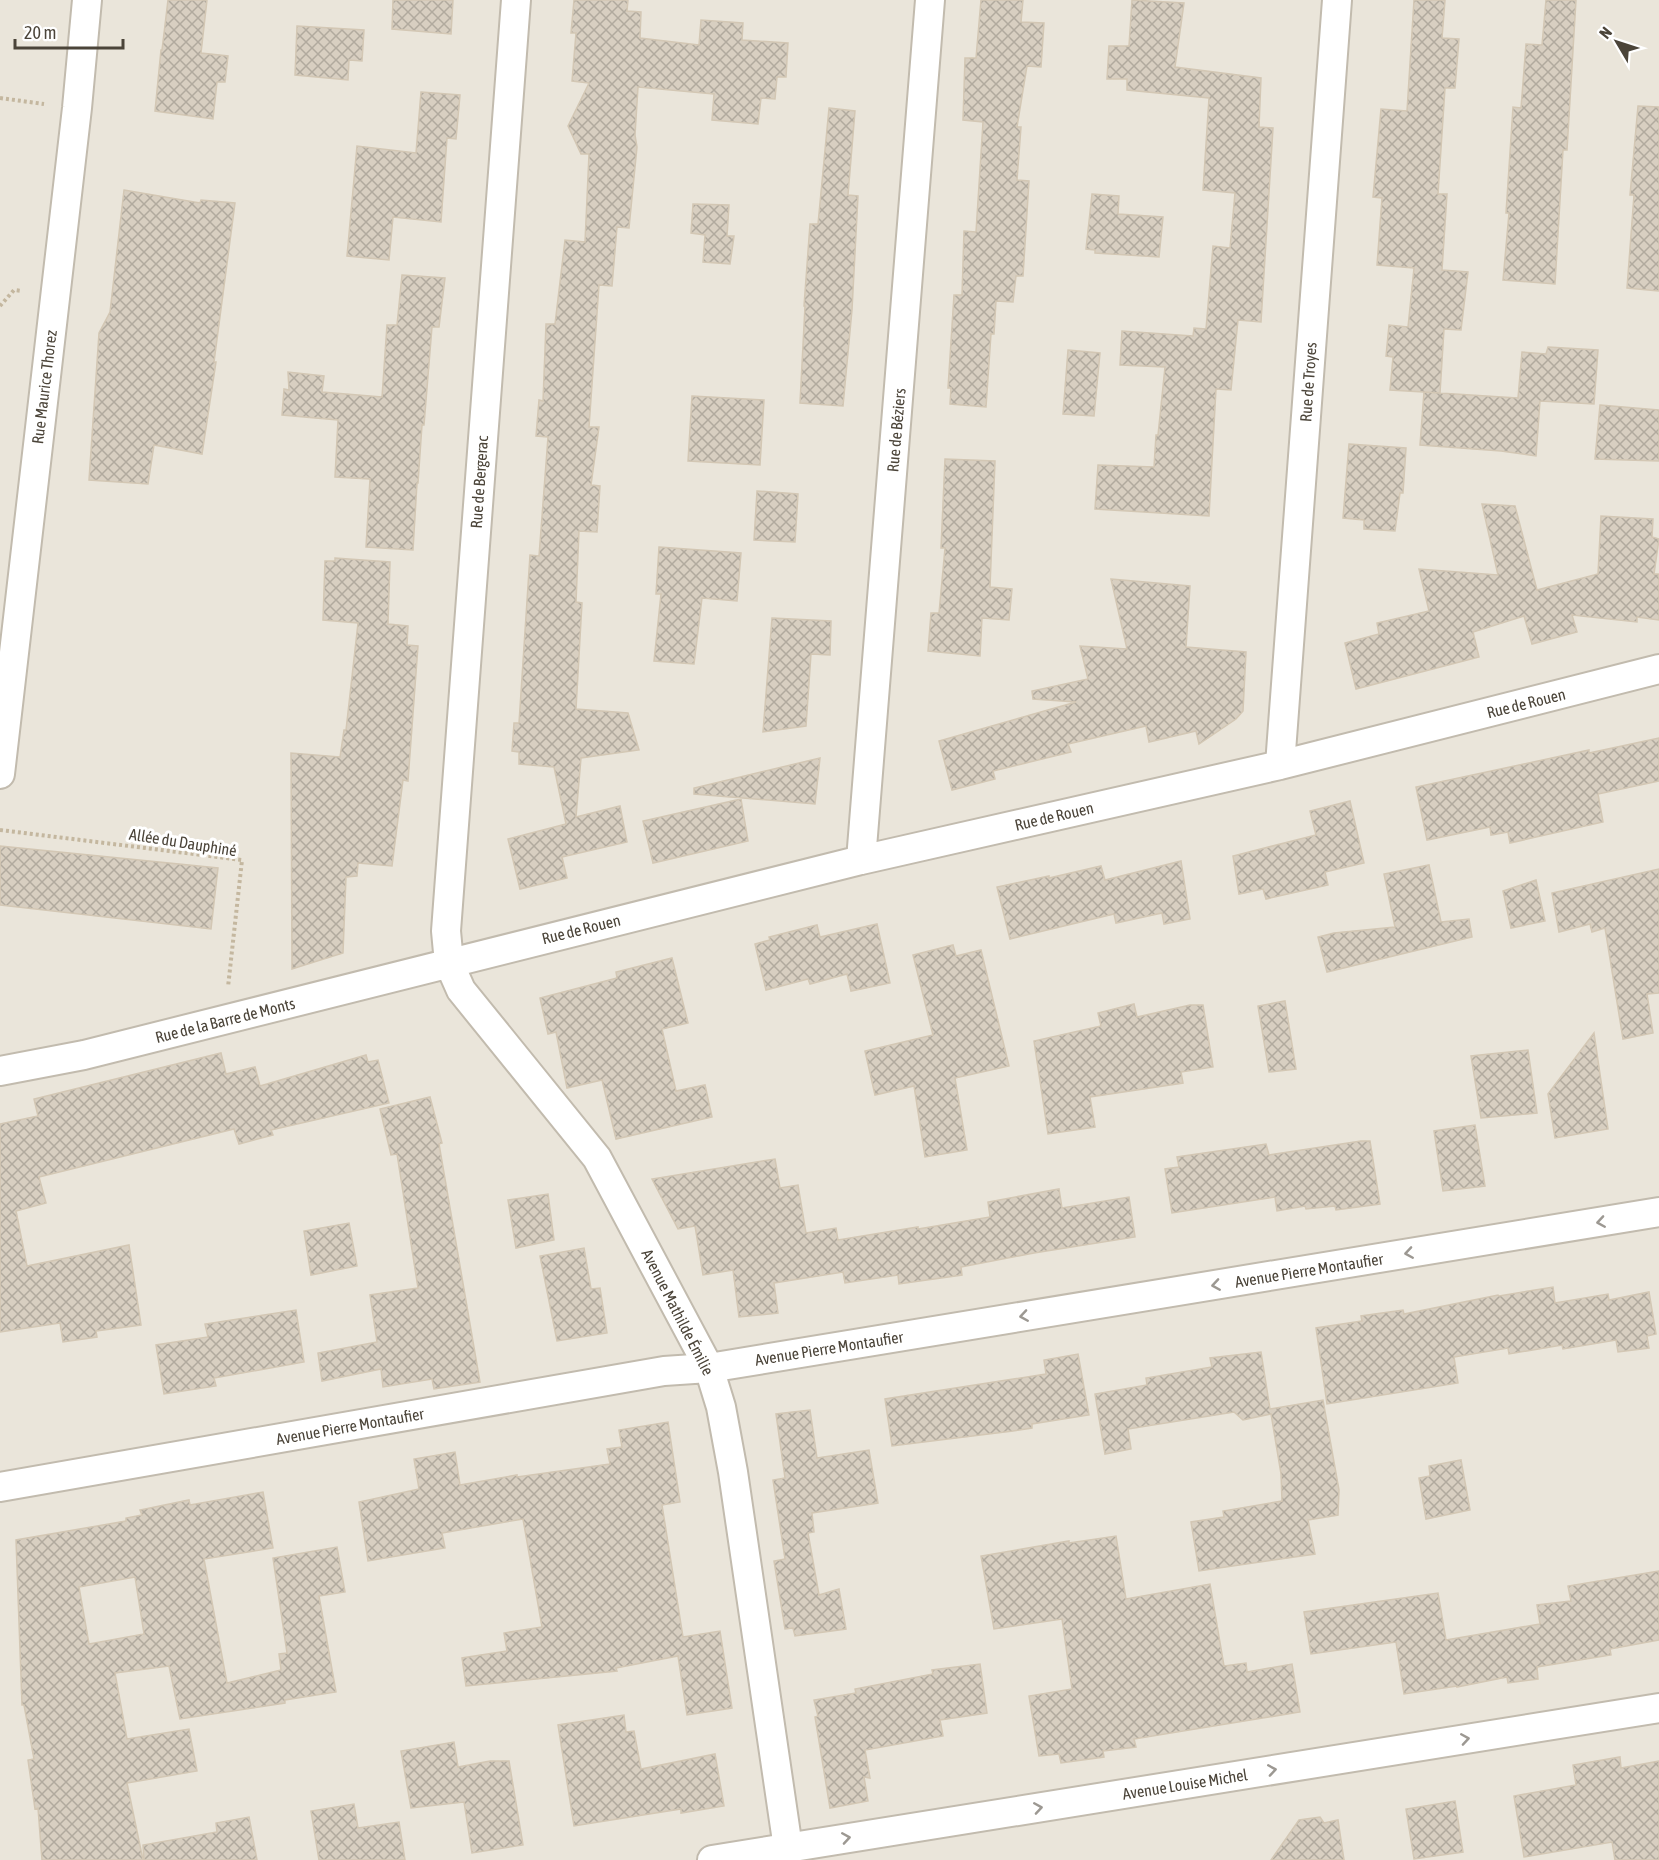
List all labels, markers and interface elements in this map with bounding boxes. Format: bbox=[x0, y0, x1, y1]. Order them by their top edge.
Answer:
scale bar bbox=[15, 12, 123, 50]
north arrow bbox=[1587, 12, 1647, 72]
text: 20 m bbox=[24, 22, 56, 43]
text: N bbox=[1595, 23, 1615, 42]
street label: Rue Maurice Thorez bbox=[28, 329, 60, 445]
street label: Rue de Troyes bbox=[1296, 341, 1321, 422]
street label: Rue de Béziers bbox=[883, 387, 909, 473]
street label: Rue de Bergerac bbox=[467, 435, 492, 529]
street label: Rue de Rouen bbox=[1485, 685, 1567, 721]
street label: Rue de Rouen bbox=[1013, 798, 1095, 834]
street label: Allée du Dauphiné bbox=[128, 825, 238, 860]
street label: Rue de Rouen bbox=[540, 911, 622, 947]
street label: Rue de la Barre de Monts bbox=[153, 994, 297, 1046]
one-way arrow bbox=[1597, 1215, 1606, 1227]
street label: Avenue Mathilde Émilie bbox=[638, 1246, 718, 1378]
one-way arrow bbox=[1404, 1247, 1413, 1259]
street label: Avenue Pierre Montaufier bbox=[1234, 1249, 1385, 1291]
one-way arrow bbox=[1212, 1278, 1222, 1291]
one-way arrow bbox=[1019, 1310, 1029, 1322]
street label: Avenue Pierre Montaufier bbox=[754, 1327, 905, 1369]
street label: Avenue Pierre Montaufier bbox=[275, 1404, 426, 1448]
one-way arrow bbox=[1460, 1734, 1470, 1746]
one-way arrow bbox=[1267, 1764, 1277, 1777]
street label: Avenue Louise Michel bbox=[1121, 1765, 1250, 1803]
one-way arrow bbox=[1034, 1802, 1043, 1814]
one-way arrow bbox=[841, 1833, 851, 1845]

